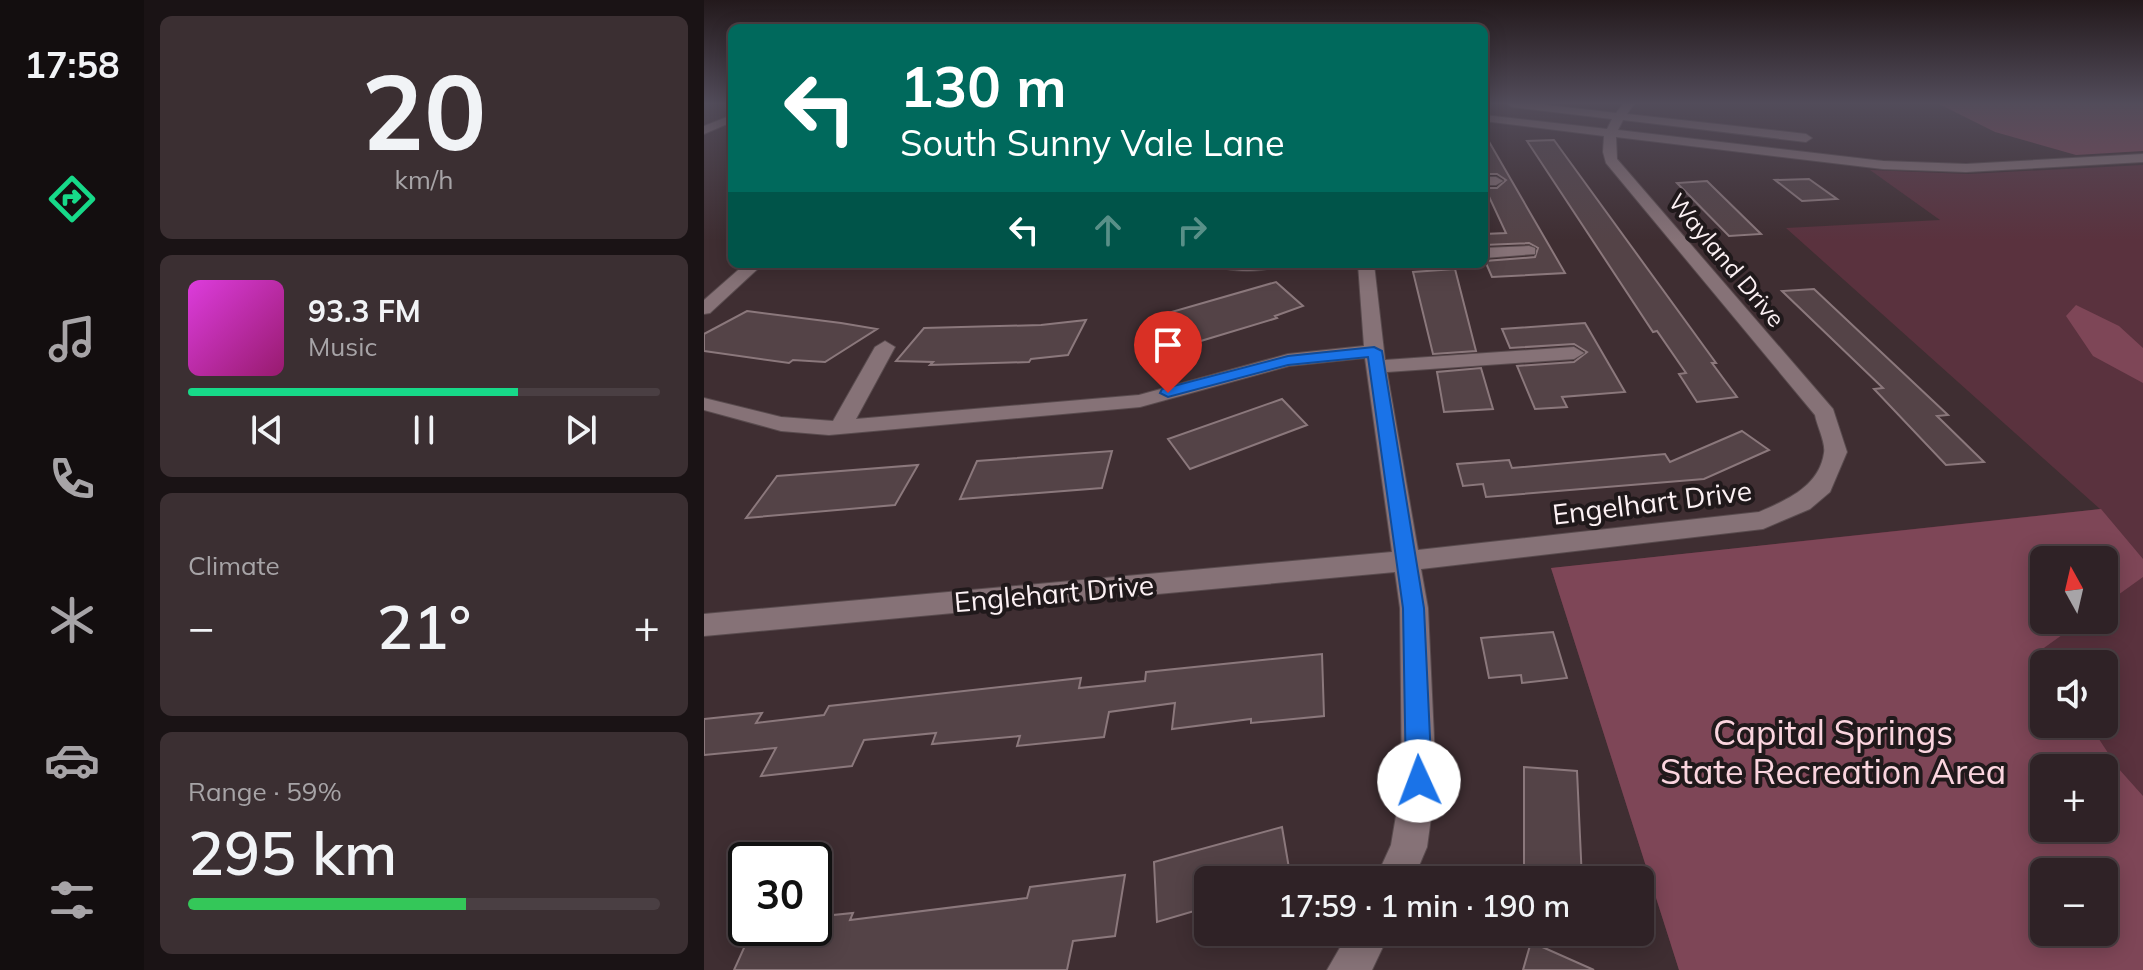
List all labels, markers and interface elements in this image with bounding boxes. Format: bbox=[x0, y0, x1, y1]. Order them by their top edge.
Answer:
text: 17:58 bbox=[24, 42, 120, 87]
text: 20 bbox=[362, 45, 486, 176]
text: 130 m bbox=[900, 51, 1067, 121]
icon: left bbox=[768, 56, 872, 160]
text: South Sunny Vale Lane bbox=[900, 120, 1285, 165]
text: km/h bbox=[395, 163, 453, 196]
icon: directions bbox=[44, 171, 100, 227]
street label: Wayland Drive bbox=[1662, 187, 1792, 333]
icon: left bbox=[1002, 208, 1046, 252]
icon: ahead bbox=[1086, 208, 1130, 252]
icon: right bbox=[1170, 208, 1214, 252]
text: 93.3 FM bbox=[308, 292, 421, 330]
icon: music bbox=[44, 311, 100, 367]
pin bbox=[1134, 311, 1202, 393]
icon: arrive bbox=[1146, 323, 1190, 367]
text: Music bbox=[308, 330, 377, 363]
icon: previous bbox=[245, 408, 289, 452]
icon: pause bbox=[402, 408, 446, 452]
icon: next bbox=[559, 408, 603, 452]
icon: phone bbox=[44, 451, 100, 507]
street label: Engelhart Drive bbox=[1550, 472, 1754, 532]
north arrow bbox=[2030, 546, 2118, 634]
map controls bbox=[2030, 546, 2118, 946]
text: Climate bbox=[188, 549, 280, 582]
street label: Englehart Drive bbox=[953, 567, 1155, 619]
text: 21° bbox=[377, 589, 471, 664]
icon: climate bbox=[44, 592, 100, 648]
text: − bbox=[188, 599, 214, 654]
text: + bbox=[634, 599, 660, 654]
button: sound bbox=[2030, 650, 2118, 738]
park label: Capital Springs State Recreation Area bbox=[1660, 711, 2006, 793]
icon: car bbox=[44, 732, 100, 788]
position arrow bbox=[1377, 739, 1461, 823]
button: + bbox=[2030, 754, 2118, 842]
text: Range · 59% bbox=[188, 775, 342, 808]
text: 295 km bbox=[188, 815, 397, 890]
speed limit sign: 30 bbox=[728, 842, 832, 946]
button: − bbox=[2030, 858, 2118, 946]
icon: filters bbox=[44, 872, 100, 928]
text: 17:59 · 1 min · 190 m bbox=[1278, 887, 1570, 925]

